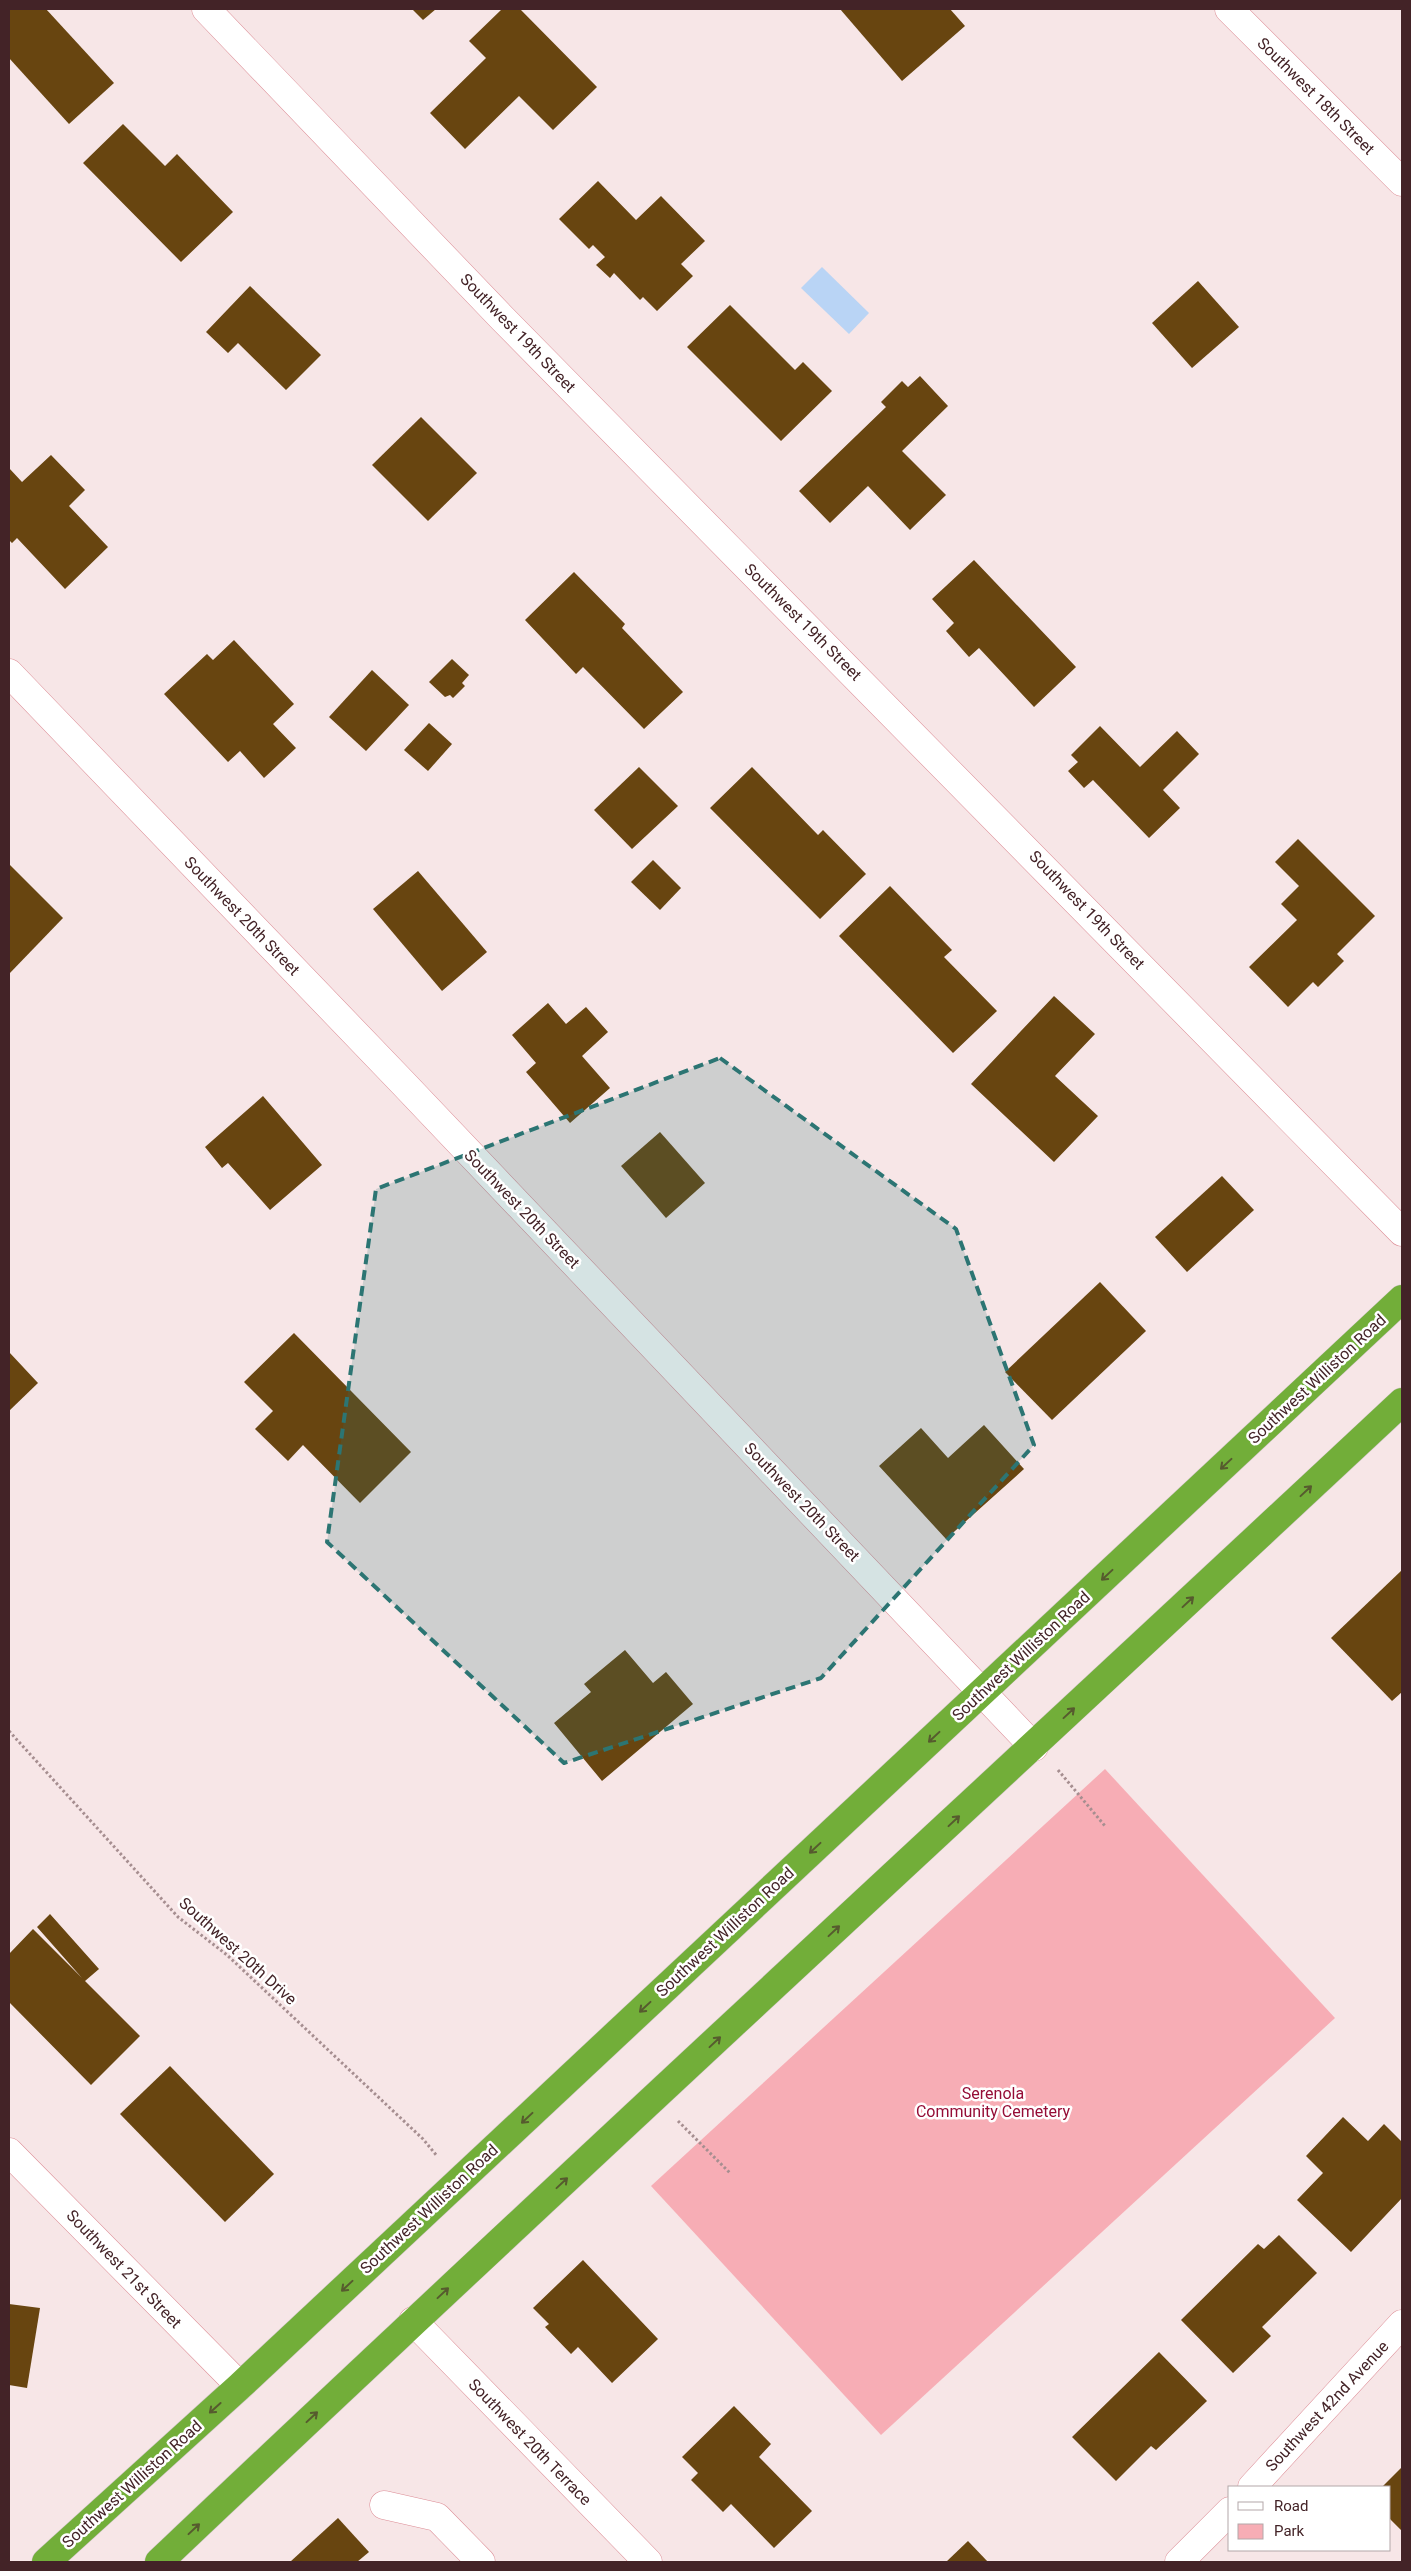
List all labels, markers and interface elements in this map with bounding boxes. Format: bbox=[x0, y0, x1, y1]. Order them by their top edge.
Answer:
street label: Southwest 18th Street bbox=[1254, 34, 1378, 158]
street label: Southwest 19th Street bbox=[456, 270, 580, 396]
street label: Southwest 19th Street bbox=[741, 560, 865, 684]
street label: Southwest 19th Street bbox=[1025, 847, 1149, 973]
street label: Southwest 20th Street bbox=[180, 853, 304, 979]
street label: Southwest 20th Street bbox=[460, 1146, 584, 1272]
street label: Southwest Williston Road bbox=[1244, 1310, 1390, 1448]
street label: Southwest 20th Street bbox=[740, 1439, 864, 1565]
one-way arrow bbox=[1220, 1458, 1232, 1470]
one-way arrow bbox=[1300, 1485, 1313, 1497]
one-way arrow bbox=[1101, 1569, 1114, 1581]
street label: Southwest Williston Road bbox=[948, 1587, 1094, 1725]
one-way arrow bbox=[1181, 1596, 1194, 1608]
one-way arrow bbox=[1063, 1707, 1076, 1719]
one-way arrow bbox=[928, 1731, 940, 1743]
one-way arrow bbox=[947, 1815, 960, 1827]
one-way arrow bbox=[809, 1842, 822, 1854]
street label: Southwest Williston Road bbox=[652, 1863, 798, 2001]
street label: Southwest 20th Drive bbox=[175, 1893, 301, 2009]
one-way arrow bbox=[828, 1925, 841, 1937]
one-way arrow bbox=[639, 2001, 652, 2013]
one-way arrow bbox=[709, 2036, 722, 2048]
park label: Serenola Community Cemetery bbox=[916, 2084, 1071, 2121]
one-way arrow bbox=[520, 2112, 533, 2123]
street label: Southwest Williston Road bbox=[356, 2140, 502, 2278]
one-way arrow bbox=[556, 2177, 569, 2189]
street label: Southwest 21st Street bbox=[63, 2206, 185, 2332]
one-way arrow bbox=[341, 2280, 353, 2292]
one-way arrow bbox=[436, 2288, 449, 2299]
street label: Southwest 42nd Avenue bbox=[1262, 2337, 1392, 2475]
street label: Southwest 20th Terrace bbox=[465, 2375, 595, 2509]
one-way arrow bbox=[209, 2403, 222, 2414]
one-way arrow bbox=[306, 2411, 318, 2423]
street label: Southwest Williston Road bbox=[58, 2416, 206, 2552]
legend bbox=[1228, 2486, 1391, 2551]
text: Road bbox=[1274, 2497, 1308, 2515]
text: Park bbox=[1274, 2522, 1305, 2540]
one-way arrow bbox=[188, 2523, 200, 2535]

